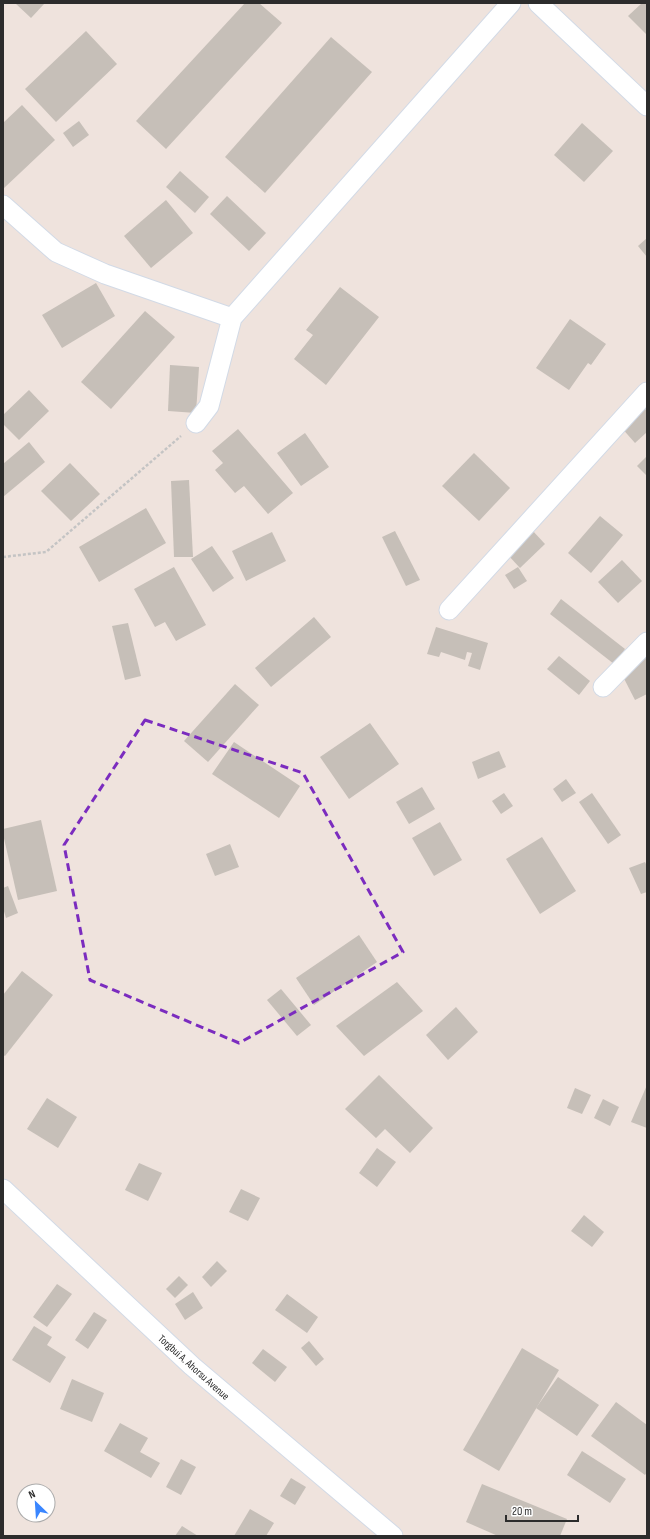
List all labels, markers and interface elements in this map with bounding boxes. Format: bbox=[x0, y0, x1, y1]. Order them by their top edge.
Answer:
street label: Torgbui A. Ahorsu Avenue bbox=[155, 1332, 232, 1403]
north arrow bbox=[16, 1483, 56, 1523]
text: N bbox=[27, 1487, 38, 1502]
scale bar bbox=[506, 1497, 578, 1523]
text: 20 m bbox=[512, 1504, 532, 1519]

